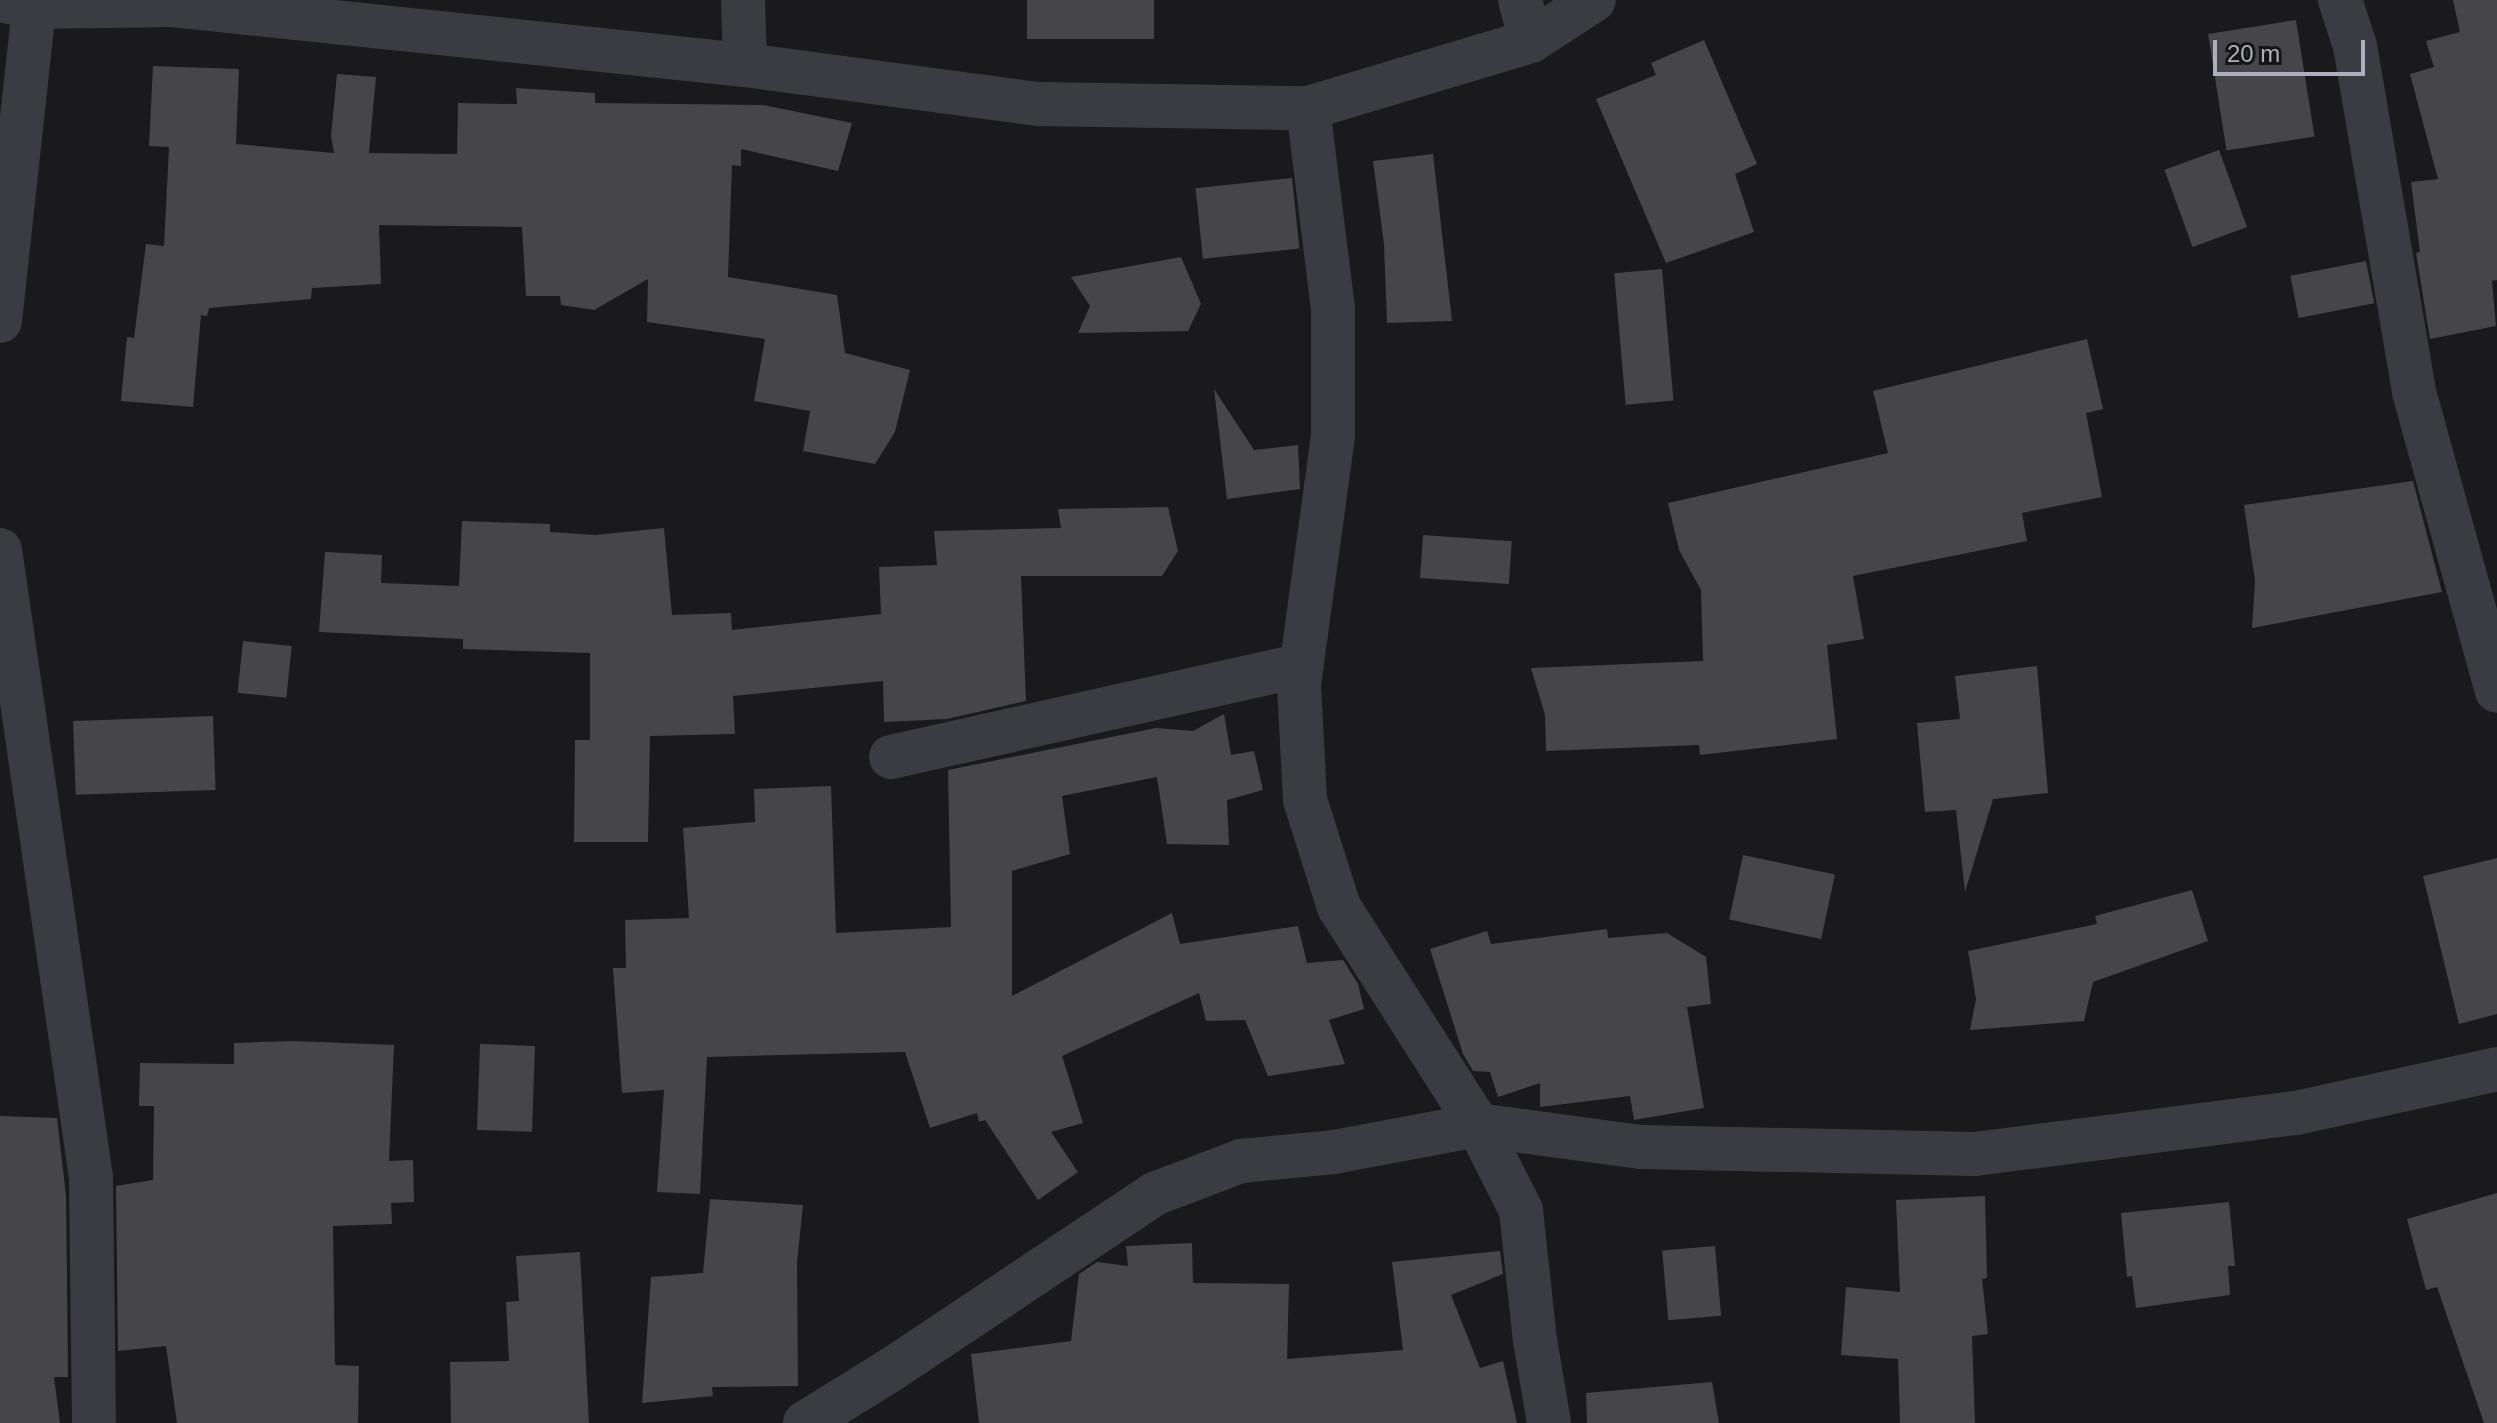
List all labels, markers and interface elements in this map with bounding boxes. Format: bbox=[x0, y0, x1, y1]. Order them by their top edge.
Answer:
scale bar bbox=[2217, 24, 2369, 74]
text: 20 m bbox=[2227, 40, 2280, 67]

